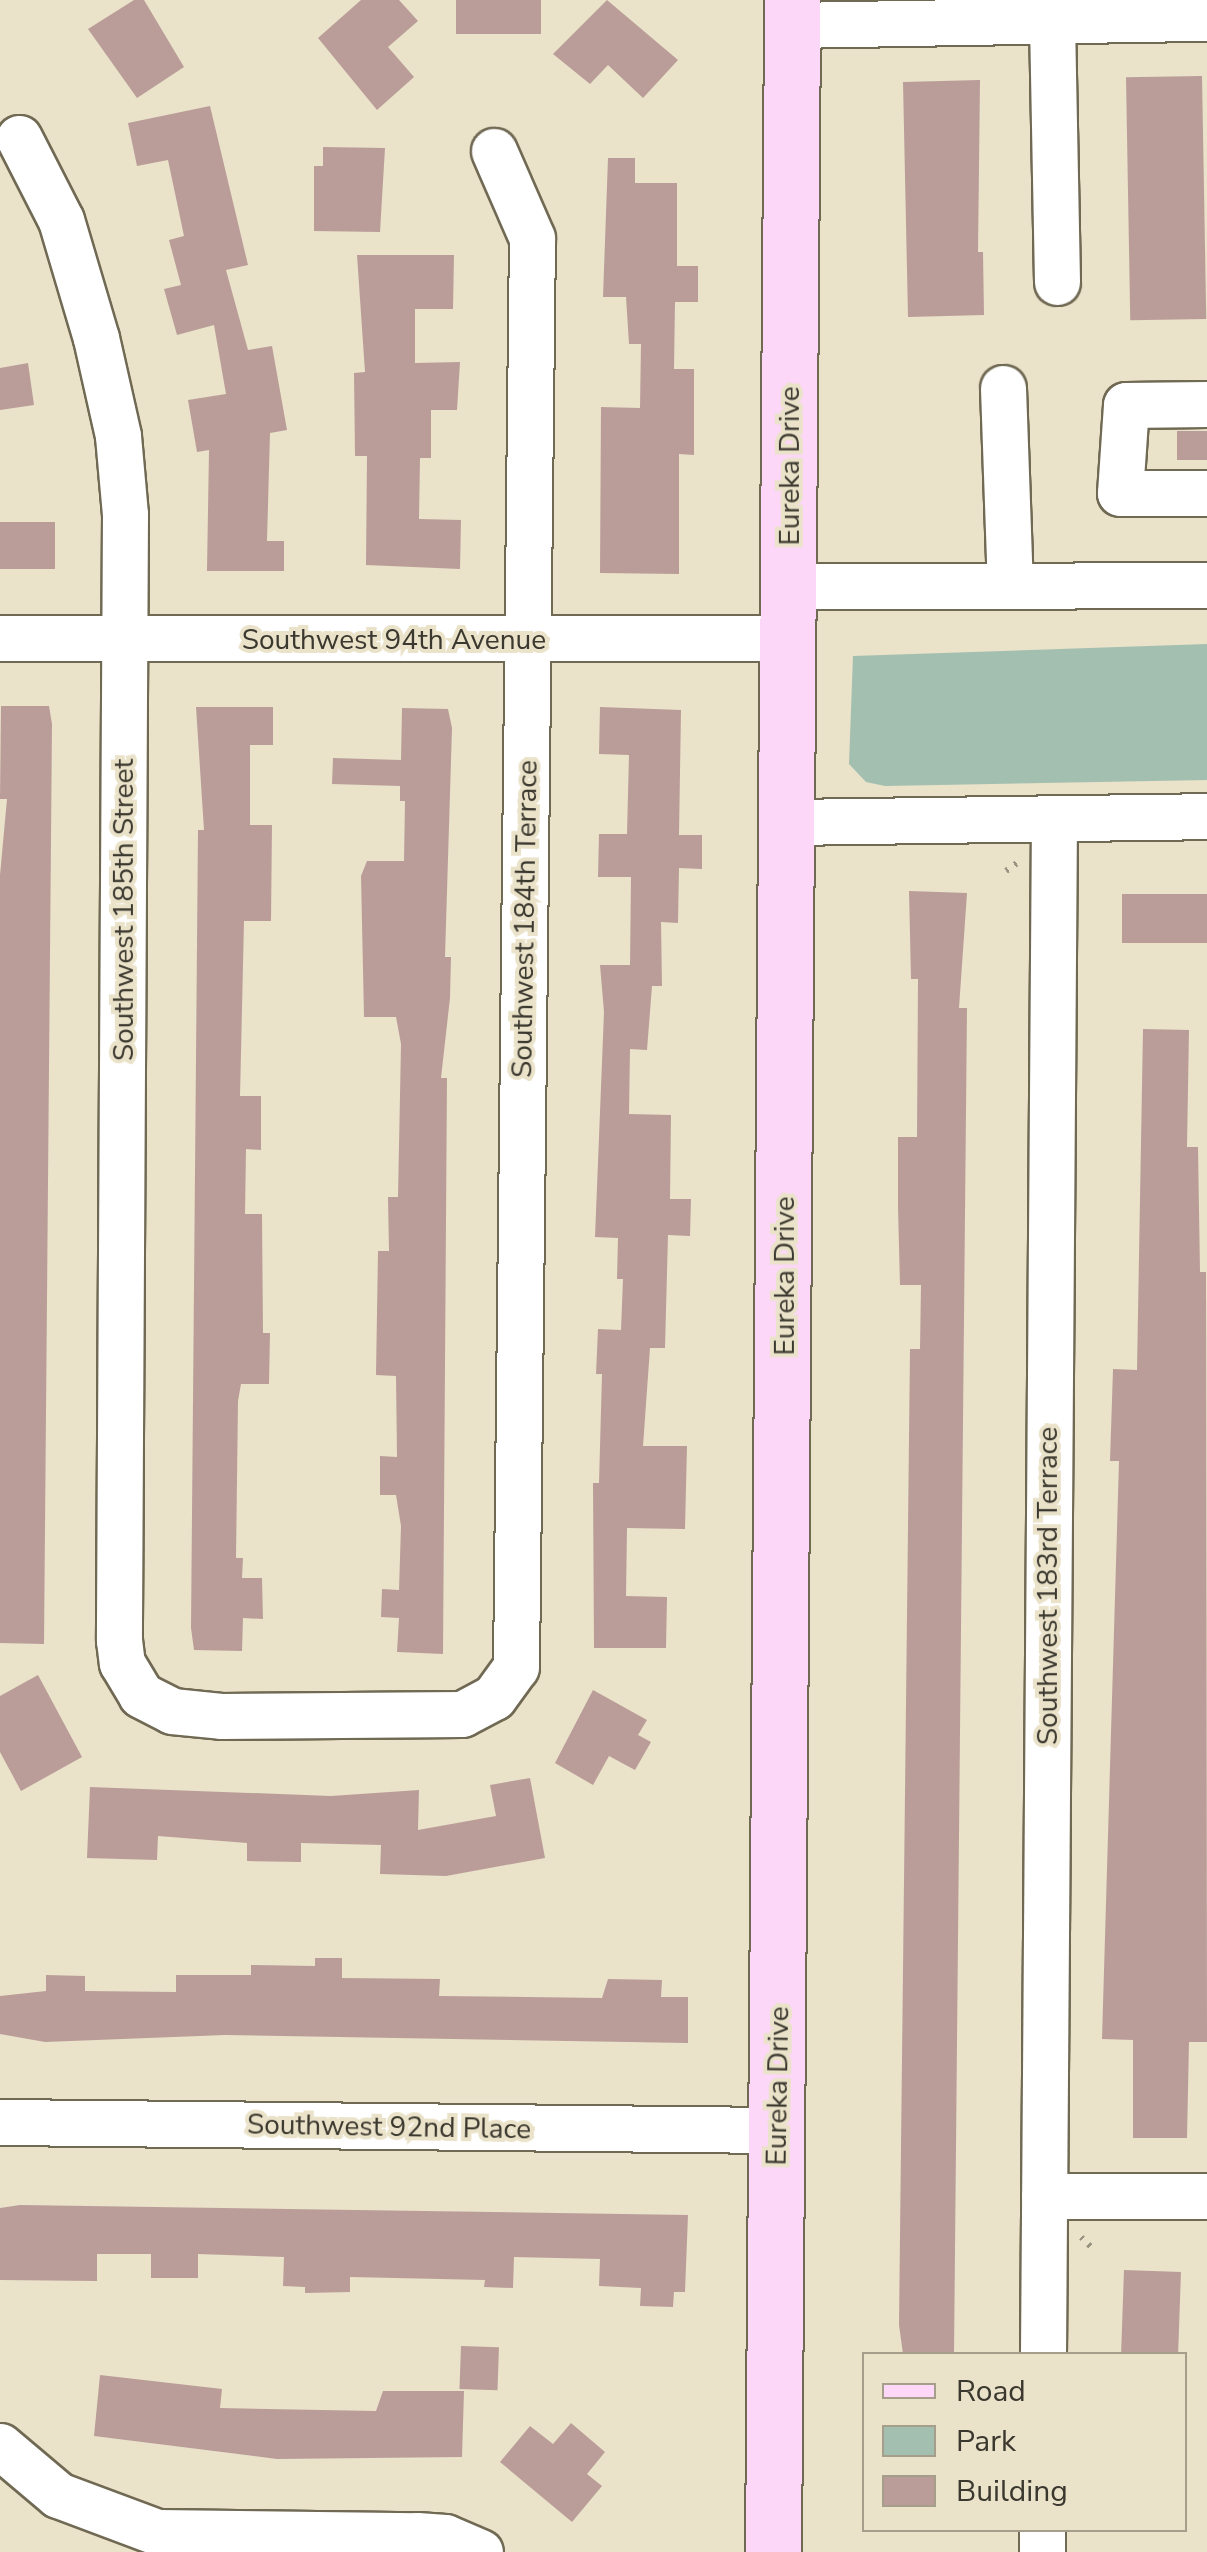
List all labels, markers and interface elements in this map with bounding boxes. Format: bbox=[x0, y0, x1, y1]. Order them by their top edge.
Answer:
street label: Eureka Drive bbox=[773, 386, 807, 546]
street label: Southwest 94th Avenue bbox=[242, 623, 546, 657]
street label: Southwest 185th Street bbox=[107, 759, 141, 1061]
street label: Southwest 184th Terrace bbox=[505, 760, 545, 1078]
street label: Eureka Drive bbox=[768, 1196, 802, 1356]
street label: Southwest 183rd Terrace bbox=[1031, 1427, 1065, 1745]
street label: Eureka Drive bbox=[760, 2006, 796, 2166]
street label: Southwest 92nd Place bbox=[247, 2108, 531, 2146]
legend bbox=[862, 2352, 1187, 2532]
text: Road bbox=[956, 2371, 1026, 2412]
text: Park bbox=[956, 2421, 1016, 2462]
text: Building bbox=[956, 2471, 1068, 2512]

